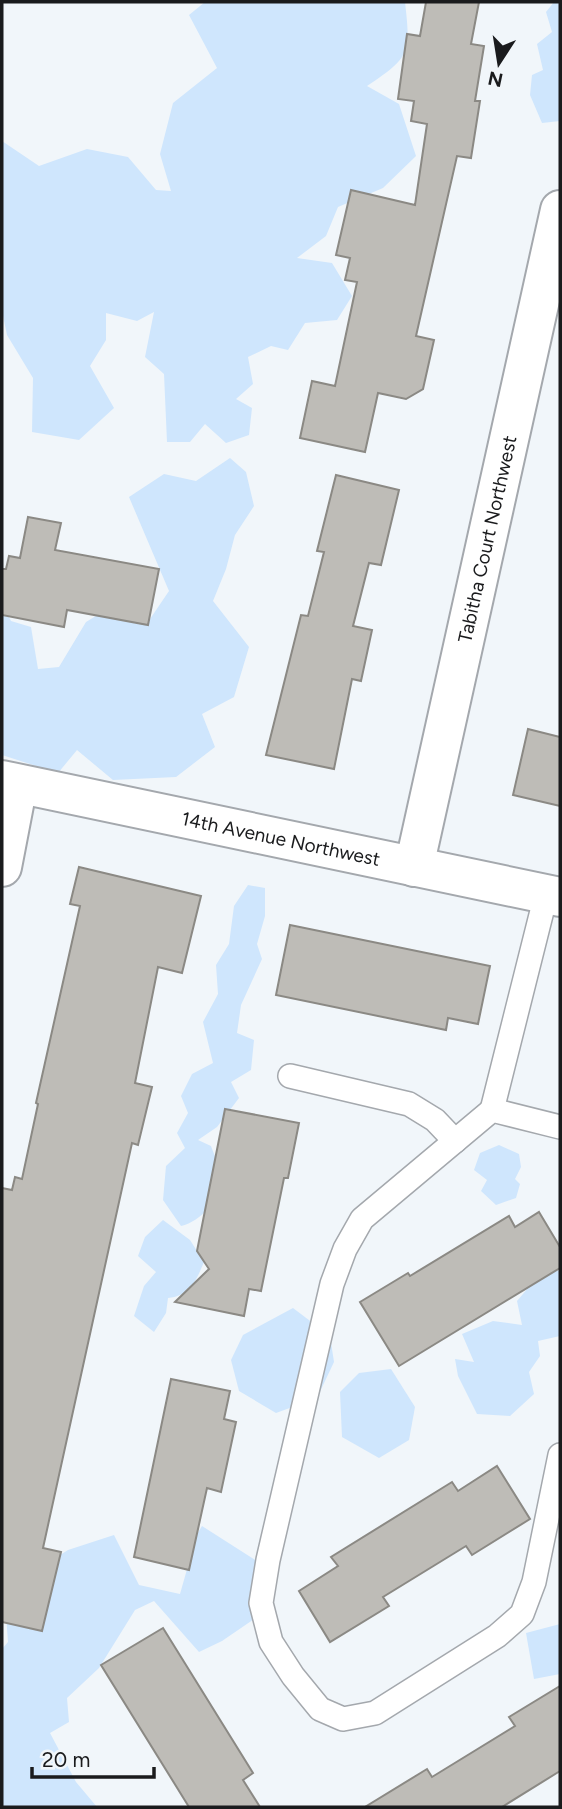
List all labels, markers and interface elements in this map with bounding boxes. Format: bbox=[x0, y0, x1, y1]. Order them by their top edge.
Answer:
north arrow bbox=[464, 28, 534, 98]
text: N bbox=[486, 66, 505, 92]
street label: Tabitha Court Northwest bbox=[453, 433, 522, 645]
street label: 14th Avenue Northwest bbox=[180, 807, 382, 871]
scale bar bbox=[32, 1736, 154, 1780]
text: 20 m bbox=[42, 1747, 90, 1772]

